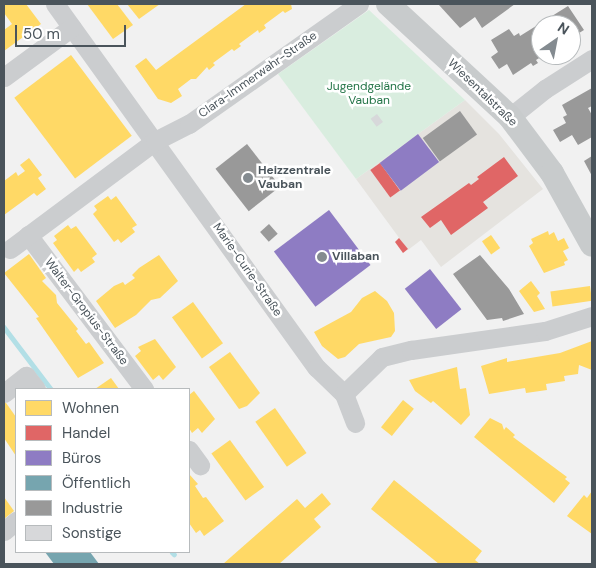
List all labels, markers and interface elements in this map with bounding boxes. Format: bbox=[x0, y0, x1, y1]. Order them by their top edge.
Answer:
scale bar bbox=[18, 15, 129, 47]
north arrow bbox=[531, 15, 581, 65]
text: N bbox=[554, 18, 573, 39]
text: 50 m bbox=[23, 24, 60, 44]
street label: Clara-Immerwahr-Straße bbox=[196, 29, 320, 121]
street label: Wiesentalstraße bbox=[444, 56, 520, 130]
park label: Jugendgelände Vauban bbox=[327, 80, 411, 108]
place label: Heizzentrale Vauban bbox=[258, 164, 331, 192]
marker: Heizzentrale Vauban bbox=[242, 172, 254, 184]
street label: Marie-Curie-Straße bbox=[209, 221, 285, 319]
place label: Villaban bbox=[332, 250, 379, 264]
marker: Villaban bbox=[316, 251, 328, 263]
street label: Walter-Gropius-Straße bbox=[41, 256, 131, 368]
legend bbox=[15, 388, 190, 553]
text: Wohnen bbox=[62, 398, 119, 418]
text: Handel bbox=[62, 423, 110, 443]
text: Büros bbox=[62, 448, 101, 468]
text: Öffentlich bbox=[62, 473, 131, 493]
text: Industrie bbox=[62, 498, 123, 518]
text: Sonstige bbox=[62, 523, 121, 543]

